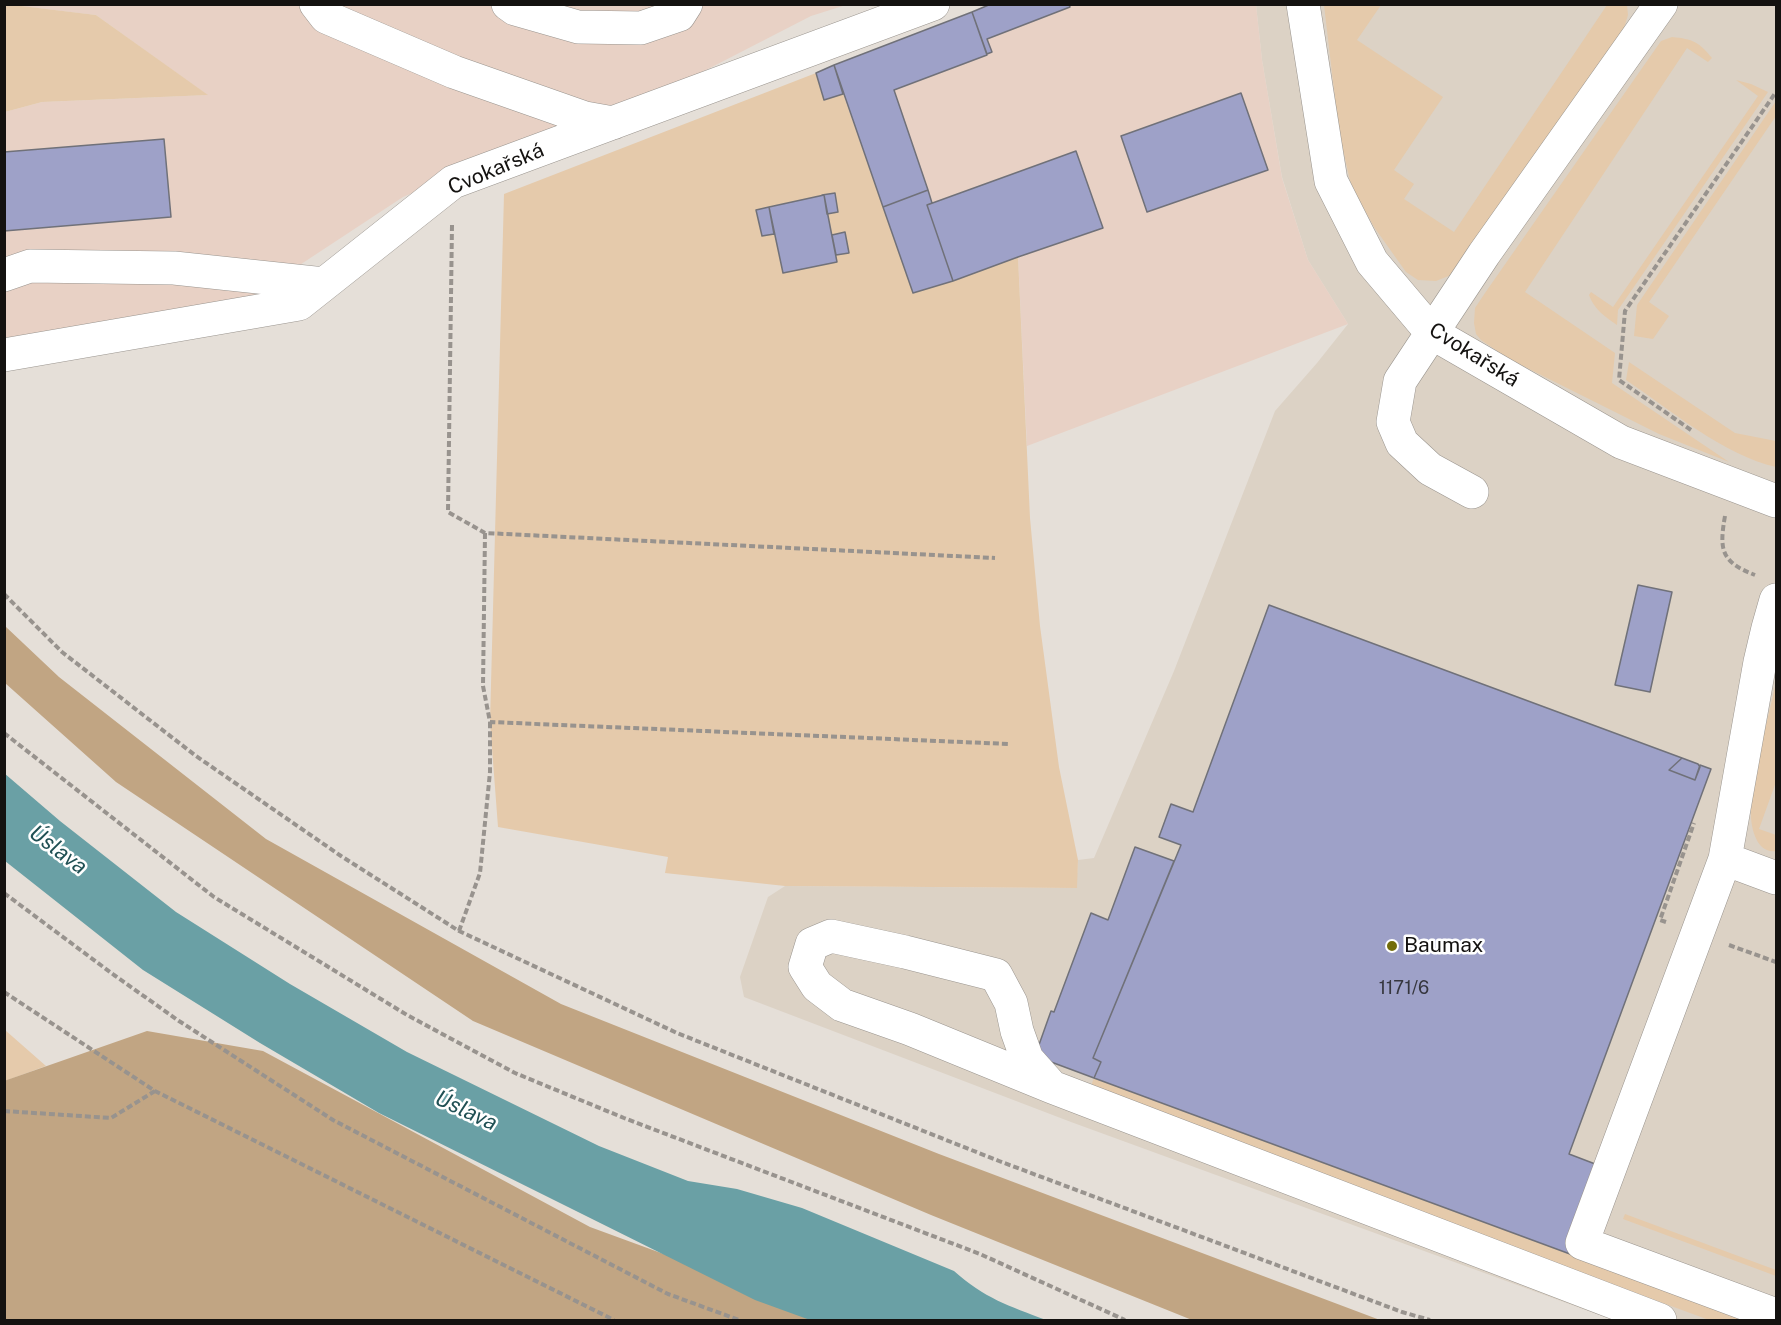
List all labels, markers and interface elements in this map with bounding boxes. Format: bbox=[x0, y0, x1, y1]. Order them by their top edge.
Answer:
street label: Cvokařská bbox=[444, 138, 548, 200]
street label: Cvokařská bbox=[1424, 317, 1524, 393]
water label: Úslava bbox=[24, 820, 92, 880]
place label: Baumax bbox=[1404, 933, 1483, 959]
marker: Baumax bbox=[1385, 939, 1399, 953]
house number: 1171/6 bbox=[1379, 977, 1429, 999]
water label: Úslava bbox=[431, 1085, 501, 1137]

